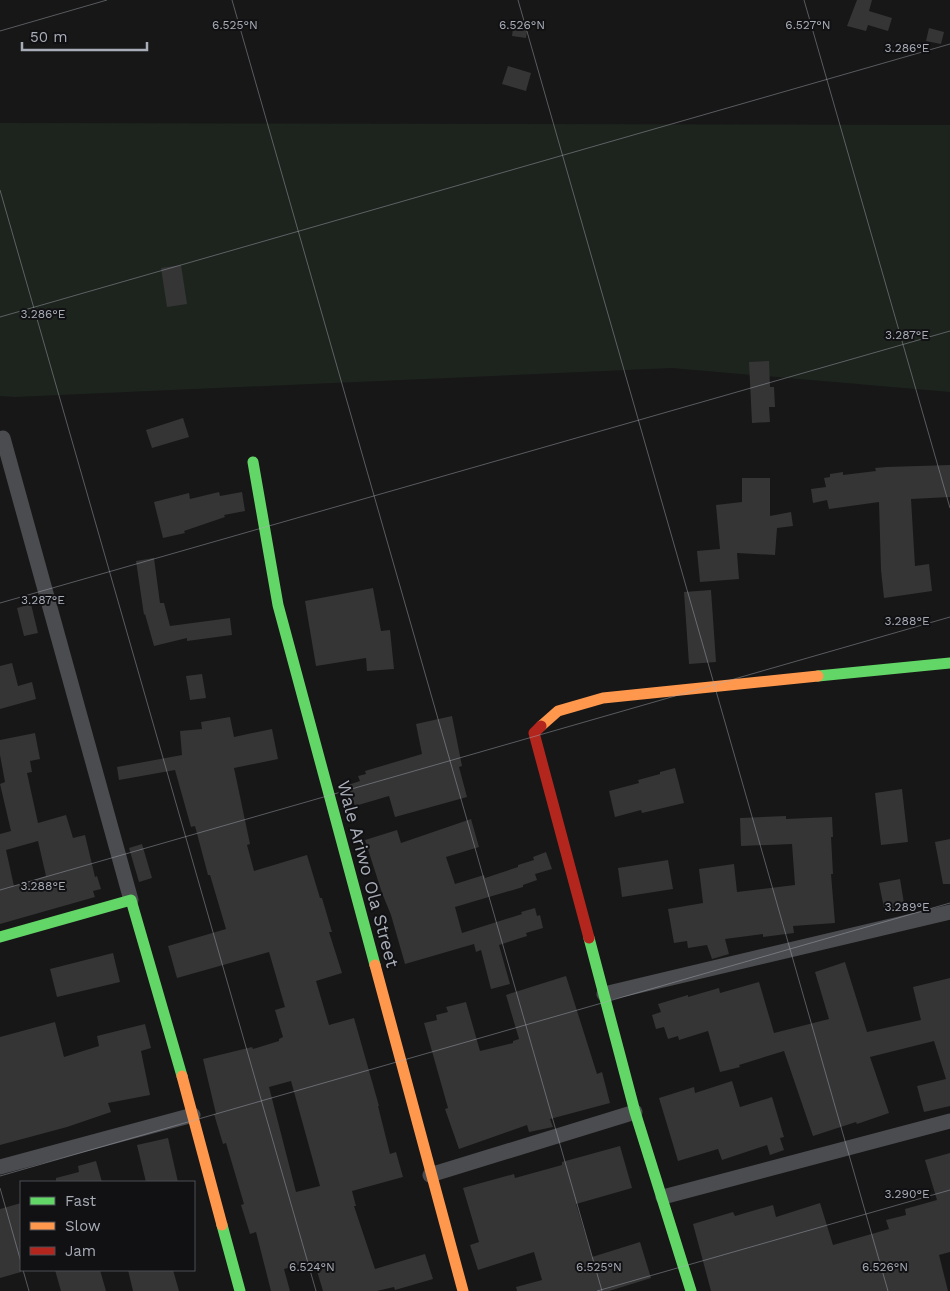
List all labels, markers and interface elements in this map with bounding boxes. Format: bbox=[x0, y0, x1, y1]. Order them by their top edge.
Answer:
text: 6.525°N bbox=[212, 18, 258, 32]
text: 6.526°N bbox=[499, 18, 545, 32]
text: 6.527°N bbox=[785, 18, 831, 32]
scale bar bbox=[22, 20, 148, 52]
text: 50 m bbox=[30, 28, 67, 46]
text: 3.286°E bbox=[884, 41, 930, 55]
text: 3.286°E bbox=[20, 307, 66, 321]
text: 3.287°E bbox=[885, 328, 929, 342]
text: 3.287°E bbox=[21, 593, 65, 607]
text: 3.288°E bbox=[884, 614, 930, 628]
street label: Wale Ariwo Ola Street bbox=[333, 778, 404, 970]
text: 3.288°E bbox=[20, 879, 66, 893]
text: 3.289°E bbox=[884, 900, 930, 914]
legend bbox=[20, 1181, 195, 1271]
text: 3.290°E bbox=[884, 1187, 930, 1201]
text: Fast bbox=[65, 1192, 97, 1210]
text: Slow bbox=[65, 1217, 101, 1235]
text: Jam bbox=[65, 1242, 96, 1260]
text: 6.524°N bbox=[289, 1260, 335, 1274]
text: 6.525°N bbox=[576, 1260, 622, 1274]
text: 6.526°N bbox=[862, 1260, 908, 1274]

